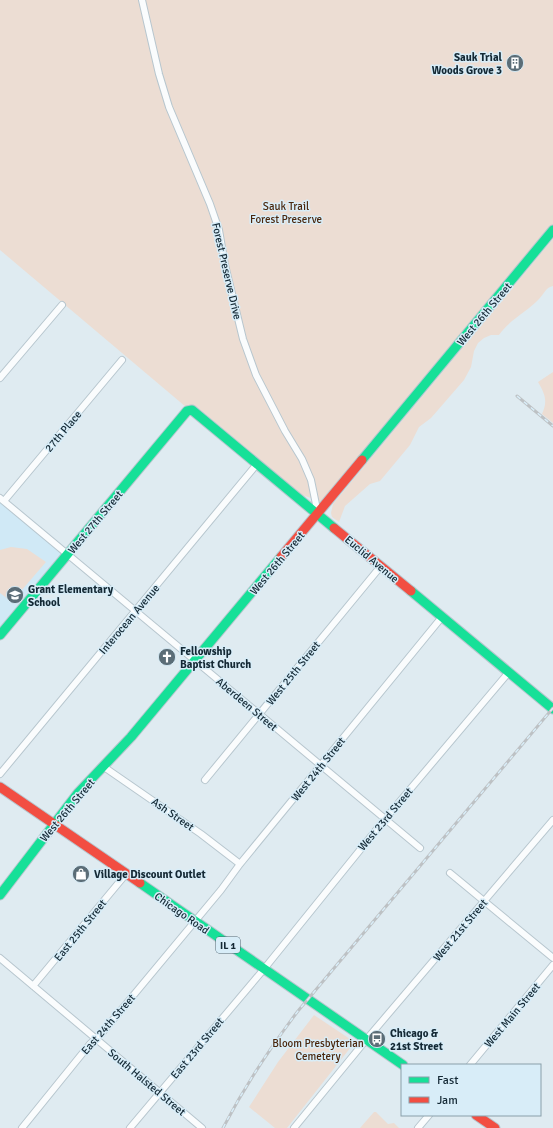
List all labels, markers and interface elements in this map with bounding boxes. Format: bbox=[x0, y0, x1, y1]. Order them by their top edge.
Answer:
place label: Sauk Trial Woods Grove 3 bbox=[432, 51, 503, 77]
building icon: Sauk Trial Woods Grove 3 bbox=[505, 53, 525, 73]
park label: Sauk Trail Forest Preserve bbox=[250, 200, 322, 226]
street label: Forest Preserve Drive bbox=[209, 221, 244, 321]
street label: West 26th Street bbox=[454, 280, 515, 348]
street label: 27th Place bbox=[42, 408, 84, 455]
street label: West 27th Street bbox=[65, 488, 126, 556]
street label: West 26th Street bbox=[247, 529, 308, 597]
street label: Euclid Avenue bbox=[342, 533, 401, 586]
street label: Interocean Avenue bbox=[96, 582, 162, 657]
place label: Grant Elementary School bbox=[28, 583, 114, 609]
school or university icon: Grant Elementary School bbox=[5, 585, 25, 605]
street label: West 25th Street bbox=[264, 639, 323, 708]
place label: Fellowship Baptist Church bbox=[180, 645, 251, 671]
church icon: Fellowship Baptist Church bbox=[157, 647, 177, 667]
street label: Aberdeen Street bbox=[213, 675, 280, 734]
street label: West 24th Street bbox=[289, 735, 348, 804]
street label: West 26th Street bbox=[37, 776, 98, 844]
street label: West 23rd Street bbox=[355, 785, 416, 853]
street label: Ash Street bbox=[149, 795, 196, 834]
shop icon: Village Discount Outlet bbox=[71, 864, 91, 884]
place label: Village Discount Outlet bbox=[94, 868, 206, 881]
street label: Chicago Road bbox=[152, 890, 212, 937]
street label: West 21st Street bbox=[431, 896, 490, 964]
street label: East 25th Street bbox=[52, 897, 109, 964]
road number: IL 1 bbox=[216, 937, 240, 953]
street label: West Main Street bbox=[482, 980, 543, 1050]
street label: East 24th Street bbox=[79, 991, 138, 1057]
street label: East 23rd Street bbox=[168, 1015, 227, 1081]
place label: Chicago & 21st Street bbox=[390, 1027, 443, 1053]
bus stop icon: Chicago & 21st Street bbox=[367, 1029, 387, 1049]
park label: Bloom Presbyterian Cemetery bbox=[272, 1037, 364, 1063]
street label: South Halsted Street bbox=[105, 1046, 188, 1119]
legend bbox=[401, 1064, 541, 1116]
text: Fast bbox=[437, 1073, 458, 1088]
text: Jam bbox=[437, 1093, 458, 1108]

